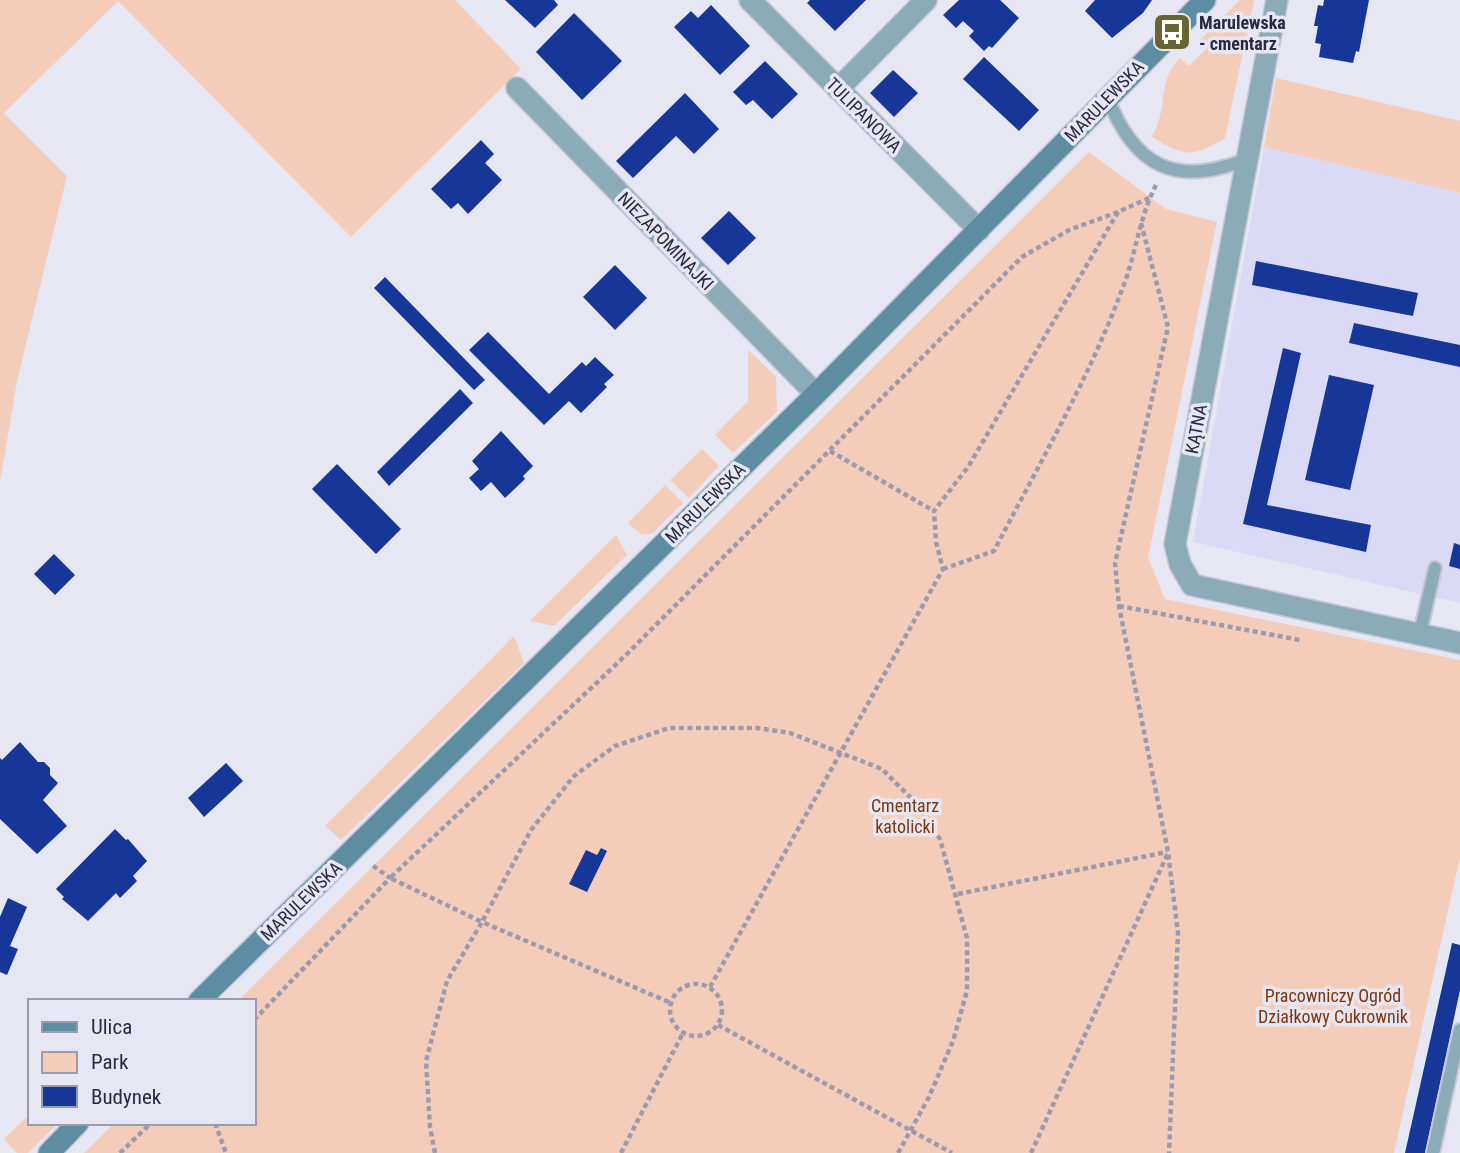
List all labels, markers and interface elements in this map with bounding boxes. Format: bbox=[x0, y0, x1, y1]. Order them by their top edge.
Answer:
bus stop icon: Marulewska - cmentarz bbox=[1151, 11, 1193, 53]
place label: Marulewska - cmentarz bbox=[1199, 12, 1286, 54]
street label: MARULEWSKA bbox=[1060, 56, 1148, 146]
street label: TULIPANOWA bbox=[822, 73, 906, 157]
street label: NIEZAPOMINAJKI bbox=[614, 188, 718, 294]
street label: KĄTNA bbox=[1181, 402, 1211, 456]
street label: MARULEWSKA bbox=[661, 458, 750, 547]
park label: Cmentarz katolicki bbox=[871, 795, 939, 837]
street label: MARULEWSKA bbox=[256, 857, 346, 945]
park label: Pracowniczy Ogród Działkowy Cukrownik bbox=[1258, 985, 1408, 1027]
legend bbox=[28, 999, 256, 1125]
text: Ulica bbox=[91, 1015, 132, 1039]
text: Park bbox=[91, 1050, 129, 1074]
text: Budynek bbox=[91, 1085, 162, 1109]

